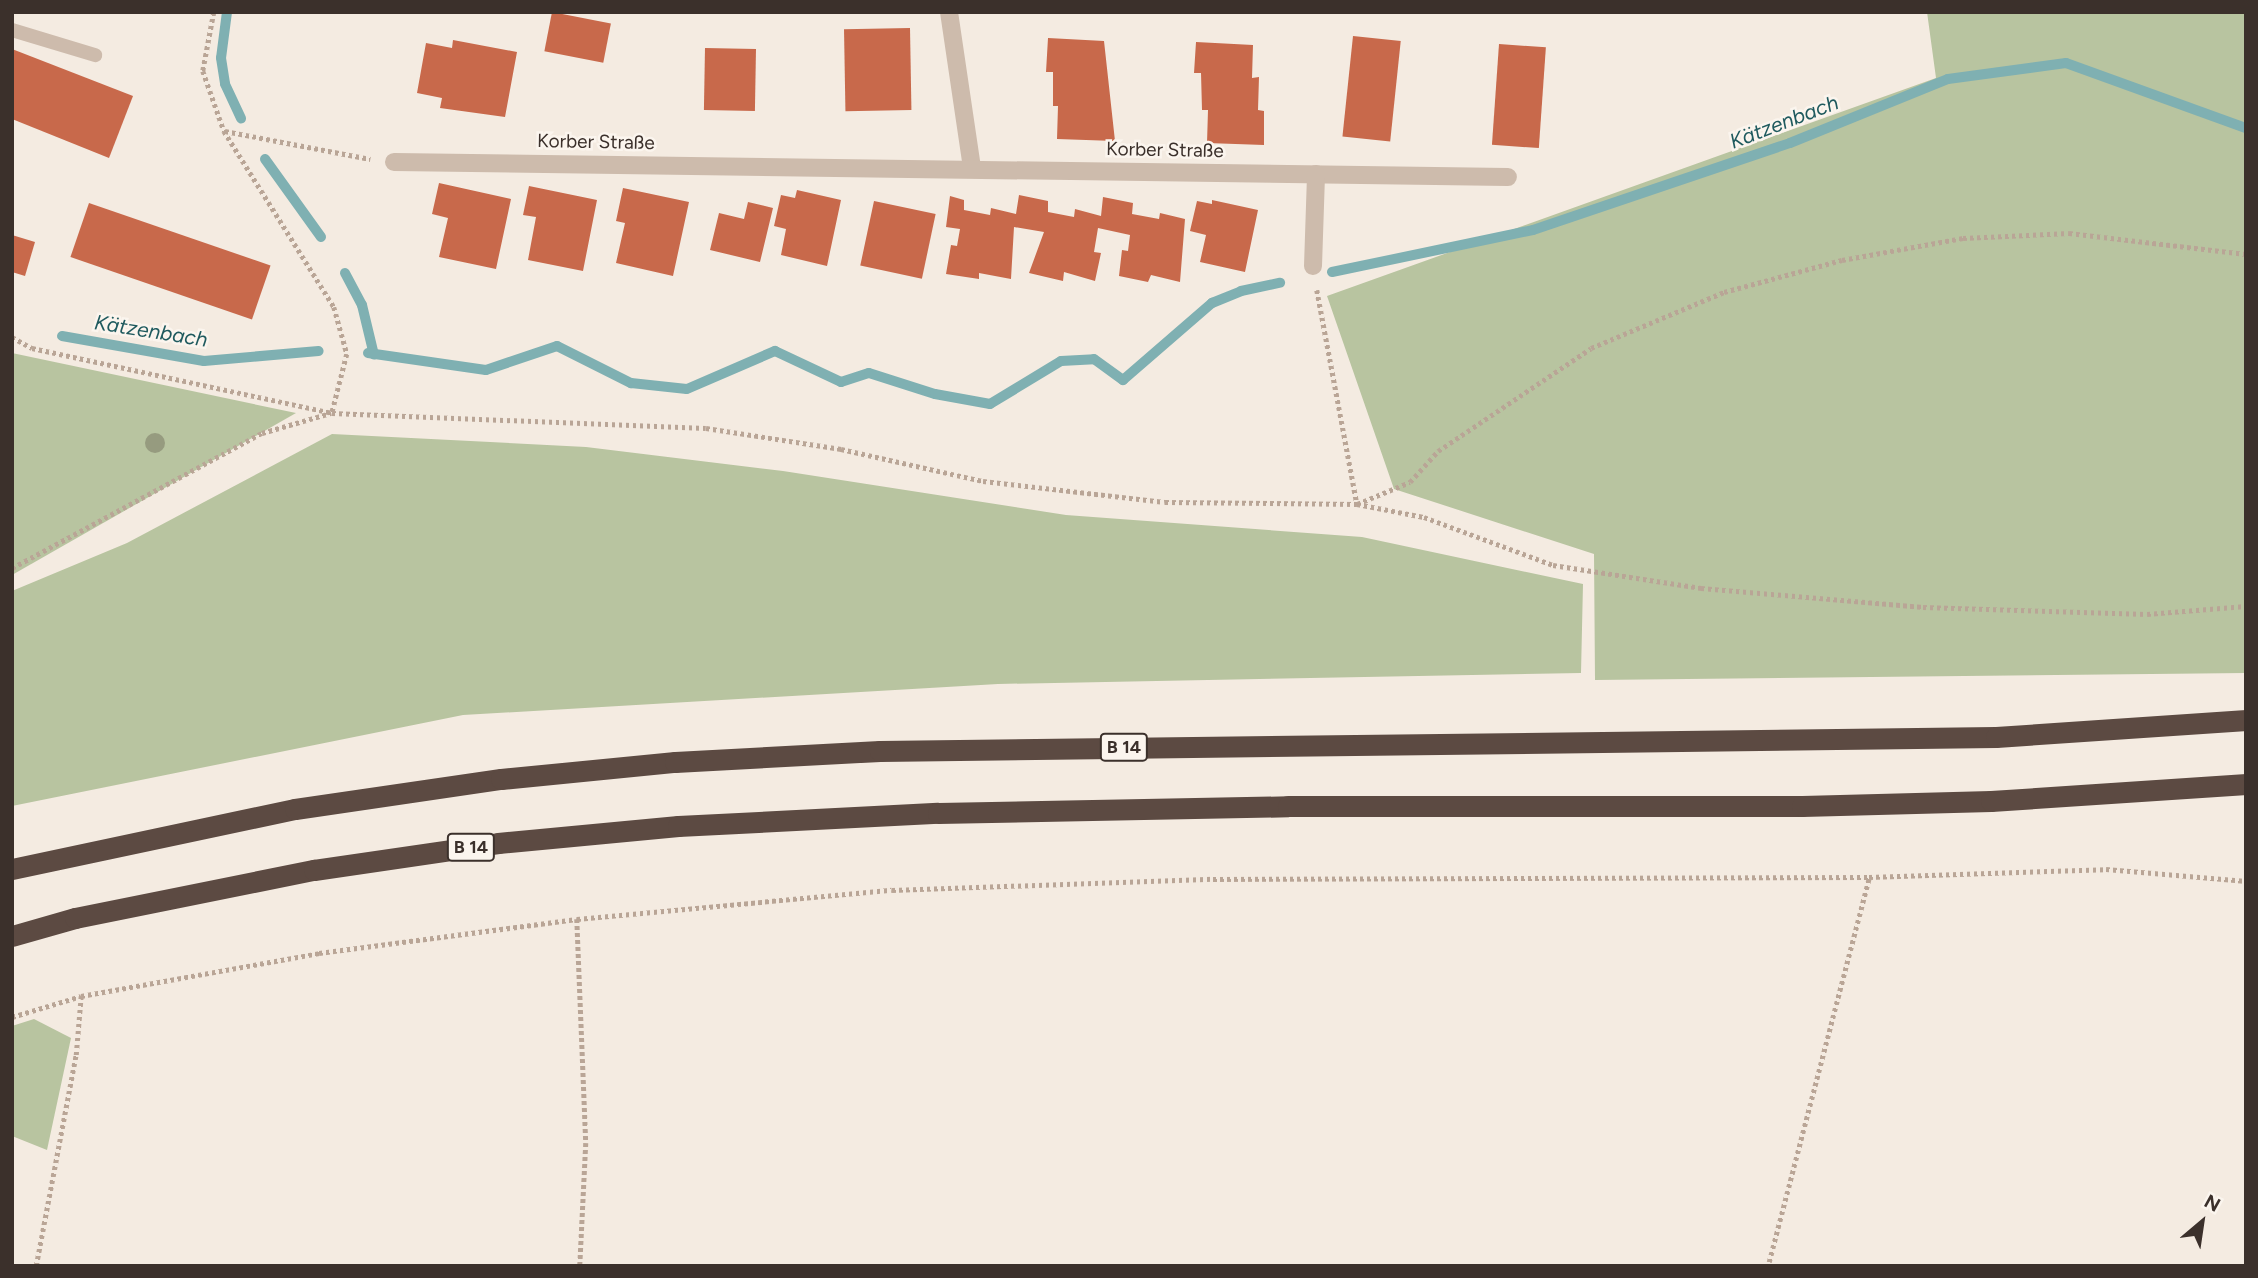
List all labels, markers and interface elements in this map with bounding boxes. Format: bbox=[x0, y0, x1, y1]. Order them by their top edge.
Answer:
water label: Kätzenbach bbox=[1726, 90, 1842, 154]
street label: Korber Straße bbox=[537, 130, 655, 154]
street label: Korber Straße bbox=[1106, 138, 1224, 162]
water label: Kätzenbach bbox=[93, 310, 209, 352]
road number: B 14 bbox=[1100, 732, 1148, 762]
road number: B 14 bbox=[447, 832, 496, 862]
north arrow bbox=[2167, 1187, 2237, 1257]
text: N bbox=[2200, 1190, 2224, 1217]

